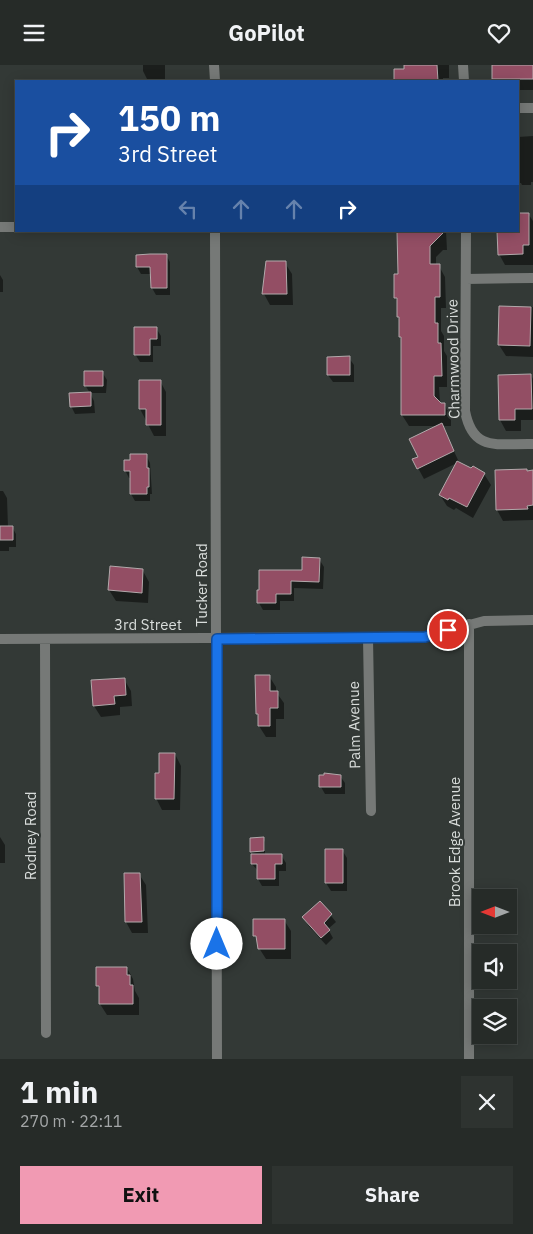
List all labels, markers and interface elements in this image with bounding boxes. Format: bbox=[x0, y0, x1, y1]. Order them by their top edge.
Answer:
text: GoPilot bbox=[228, 18, 305, 47]
icon: menu bbox=[20, 19, 48, 47]
icon: heart bbox=[485, 19, 513, 47]
text: 150 m bbox=[118, 95, 221, 141]
icon: right bbox=[35, 100, 100, 165]
text: 3rd Street bbox=[118, 139, 217, 168]
icon: left bbox=[174, 195, 202, 223]
icon: ahead bbox=[227, 195, 255, 223]
icon: ahead bbox=[280, 195, 308, 223]
icon: right bbox=[333, 195, 361, 223]
street label: Charmwood Drive bbox=[442, 299, 464, 419]
street label: Tucker Road bbox=[192, 543, 211, 627]
pin bbox=[427, 609, 469, 651]
street label: 3rd Street bbox=[114, 615, 182, 634]
icon: arrive bbox=[434, 616, 462, 644]
street label: Palm Avenue bbox=[344, 681, 364, 769]
street label: Brook Edge Avenue bbox=[445, 777, 464, 907]
street label: Rodney Road bbox=[21, 792, 40, 880]
north arrow bbox=[472, 889, 518, 934]
map controls bbox=[472, 889, 517, 1044]
position arrow bbox=[190, 917, 242, 969]
button: sound bbox=[472, 944, 517, 989]
button: layers bbox=[472, 999, 517, 1044]
text: 1 min bbox=[20, 1072, 98, 1111]
button: close bbox=[461, 1076, 513, 1128]
text: 270 m · 22:11 bbox=[20, 1111, 122, 1131]
button: Exit bbox=[20, 1166, 262, 1224]
button: Share bbox=[272, 1166, 513, 1224]

